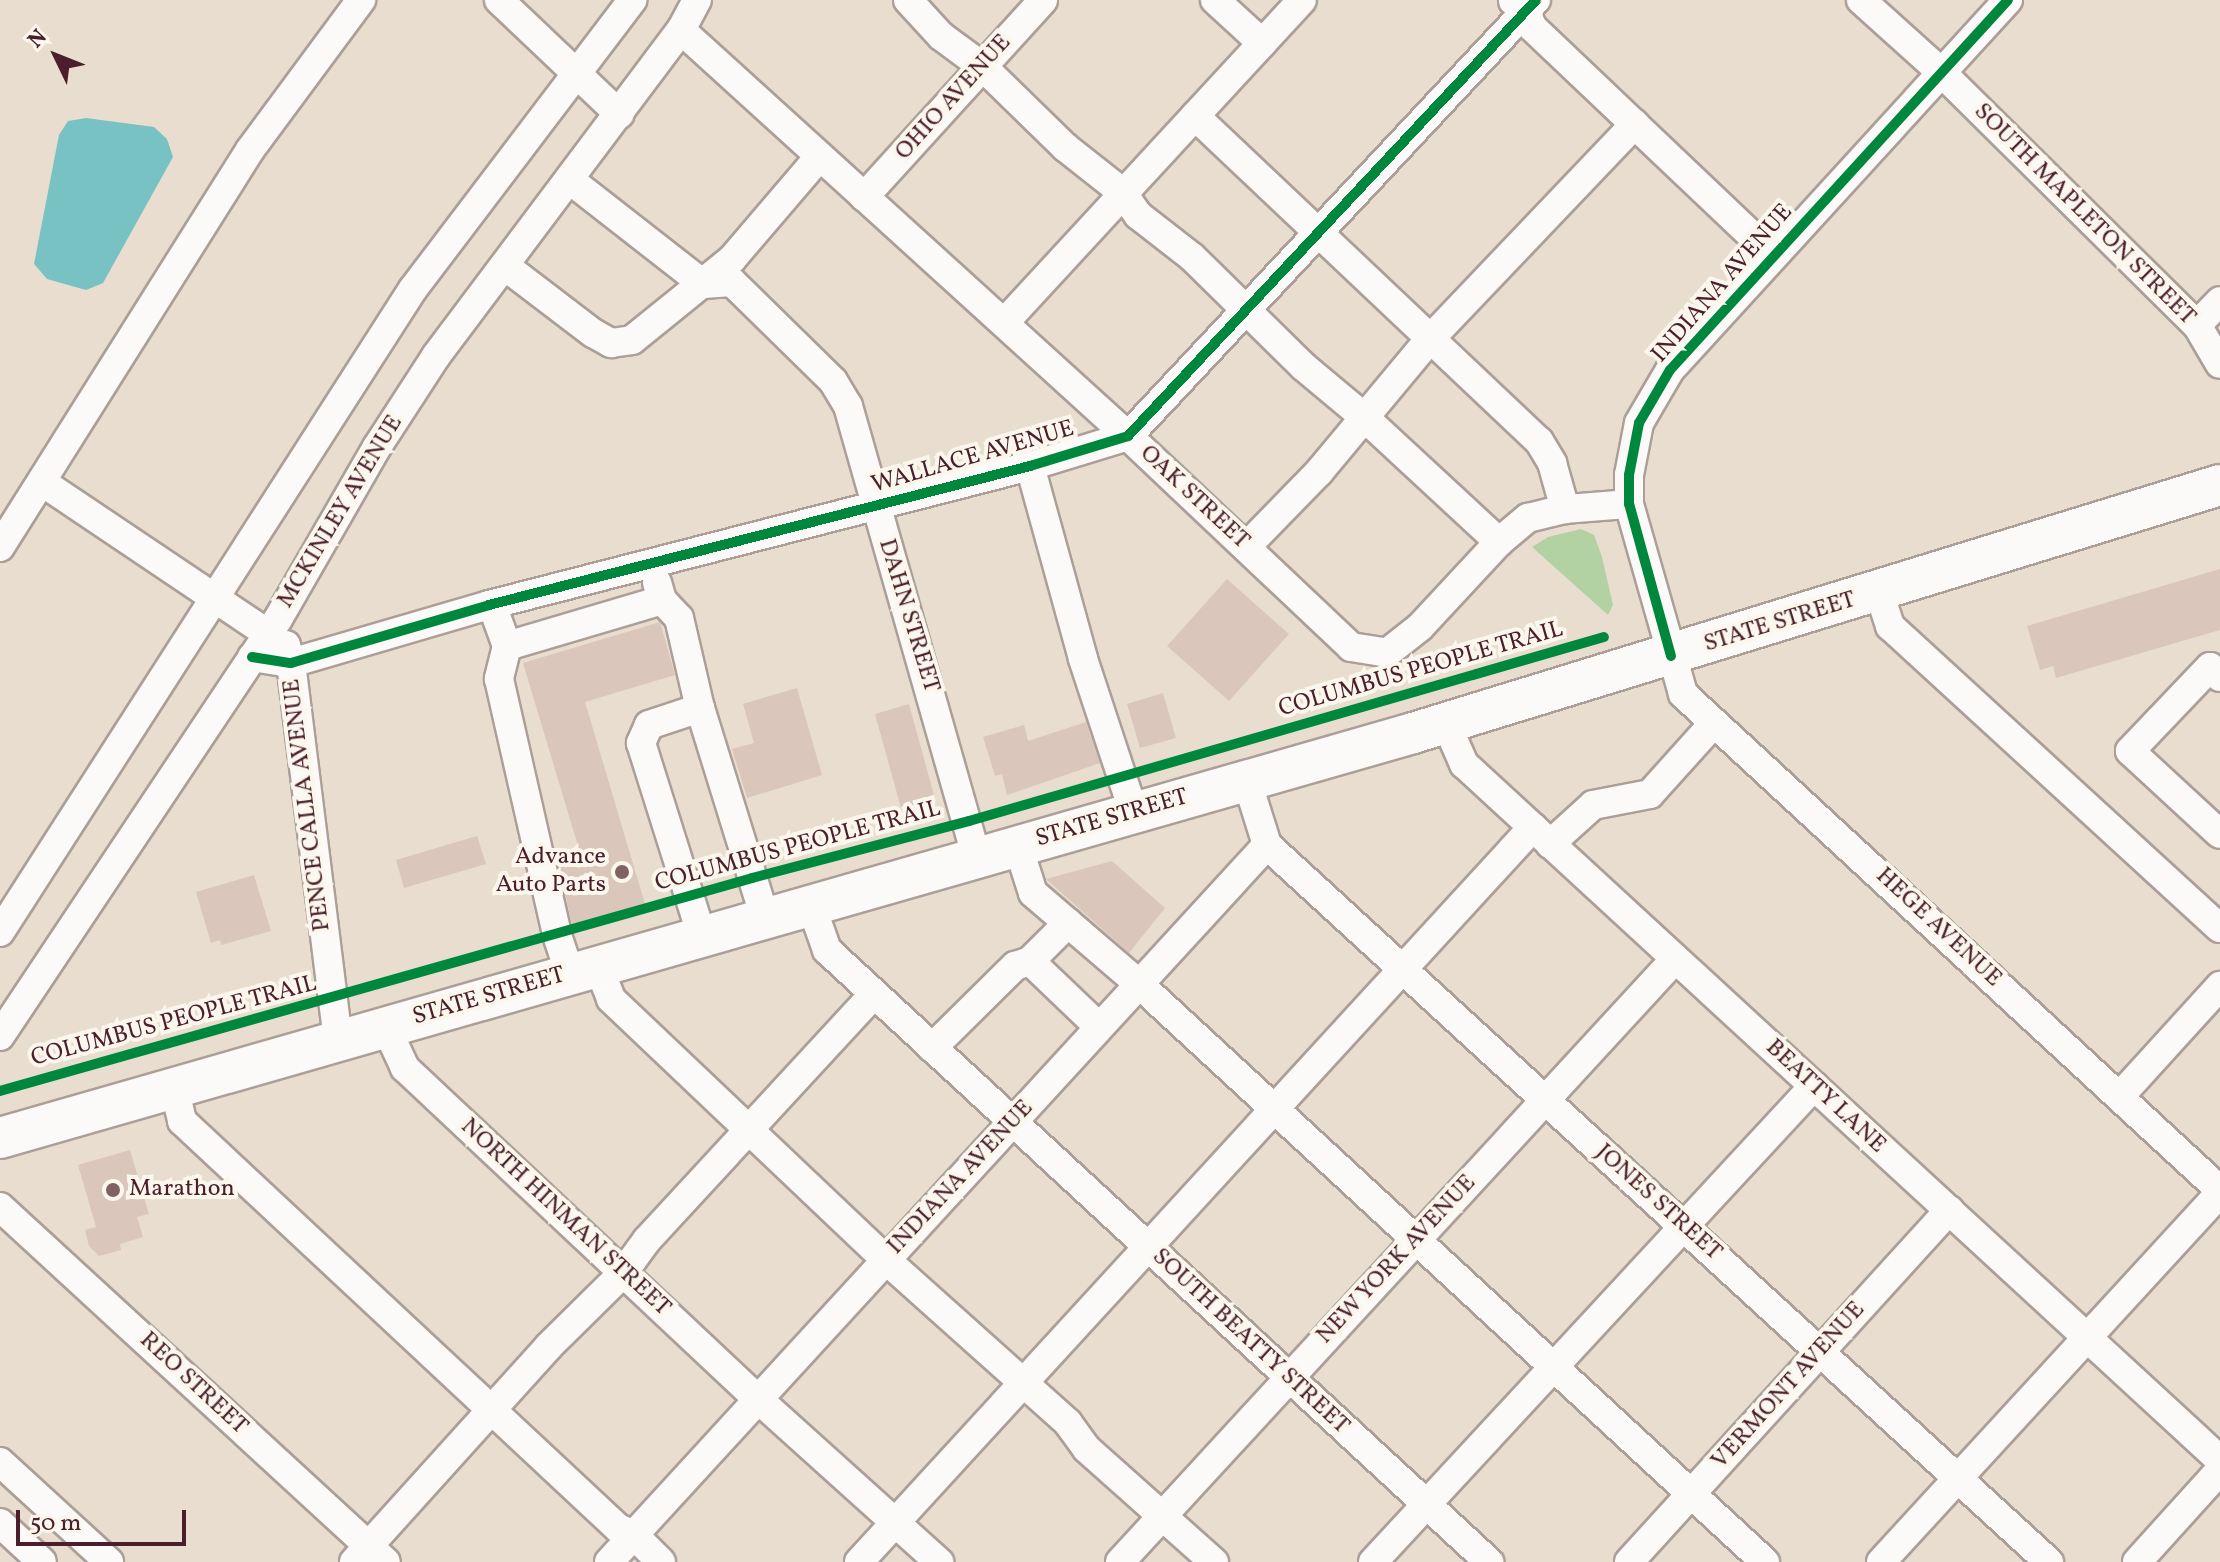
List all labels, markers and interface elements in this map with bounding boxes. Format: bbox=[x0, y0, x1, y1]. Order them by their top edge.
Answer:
north arrow bbox=[16, 16, 96, 96]
text: N bbox=[21, 23, 55, 56]
street label: OHIO AVENUE bbox=[890, 29, 1018, 167]
street label: SOUTH MAPLETON STREET bbox=[1967, 98, 2201, 332]
street label: INDIANA AVENUE bbox=[1646, 199, 1800, 369]
street label: MCKINLEY AVENUE bbox=[272, 410, 410, 614]
street label: WALLACE AVENUE bbox=[868, 415, 1078, 501]
street label: OAK STREET bbox=[1133, 440, 1255, 556]
street label: DAHN STREET bbox=[871, 536, 945, 696]
street label: STATE STREET bbox=[1701, 586, 1859, 660]
street label: COLUMBUS PEOPLE TRAIL bbox=[1275, 615, 1567, 725]
street label: PENCE CALLA AVENUE bbox=[278, 677, 338, 933]
street label: STATE STREET bbox=[1033, 784, 1191, 854]
street label: COLUMBUS PEOPLE TRAIL bbox=[652, 795, 944, 899]
place label: Advance Auto Parts bbox=[496, 844, 606, 900]
street label: HEGE AVENUE bbox=[1869, 862, 2007, 994]
marker: Advance Auto Parts bbox=[613, 863, 631, 881]
street label: STATE STREET bbox=[410, 962, 568, 1032]
street label: COLUMBUS PEOPLE TRAIL bbox=[28, 970, 320, 1074]
street label: BEATTY LANE bbox=[1759, 1034, 1891, 1160]
street label: INDIANA AVENUE bbox=[882, 1095, 1040, 1261]
street label: NORTH HINMAN STREET bbox=[454, 1113, 676, 1323]
street label: JONES STREET bbox=[1589, 1139, 1727, 1267]
street label: NEW YORK AVENUE bbox=[1311, 1169, 1483, 1351]
place label: Marathon bbox=[129, 1176, 235, 1204]
marker: Marathon bbox=[104, 1181, 122, 1199]
street label: SOUTH BEATTY STREET bbox=[1145, 1243, 1355, 1441]
street label: VERMONT AVENUE bbox=[1706, 1296, 1872, 1476]
street label: REO STREET bbox=[133, 1327, 253, 1441]
scale bar bbox=[20, 1494, 190, 1544]
text: 50 m bbox=[30, 1507, 82, 1541]

